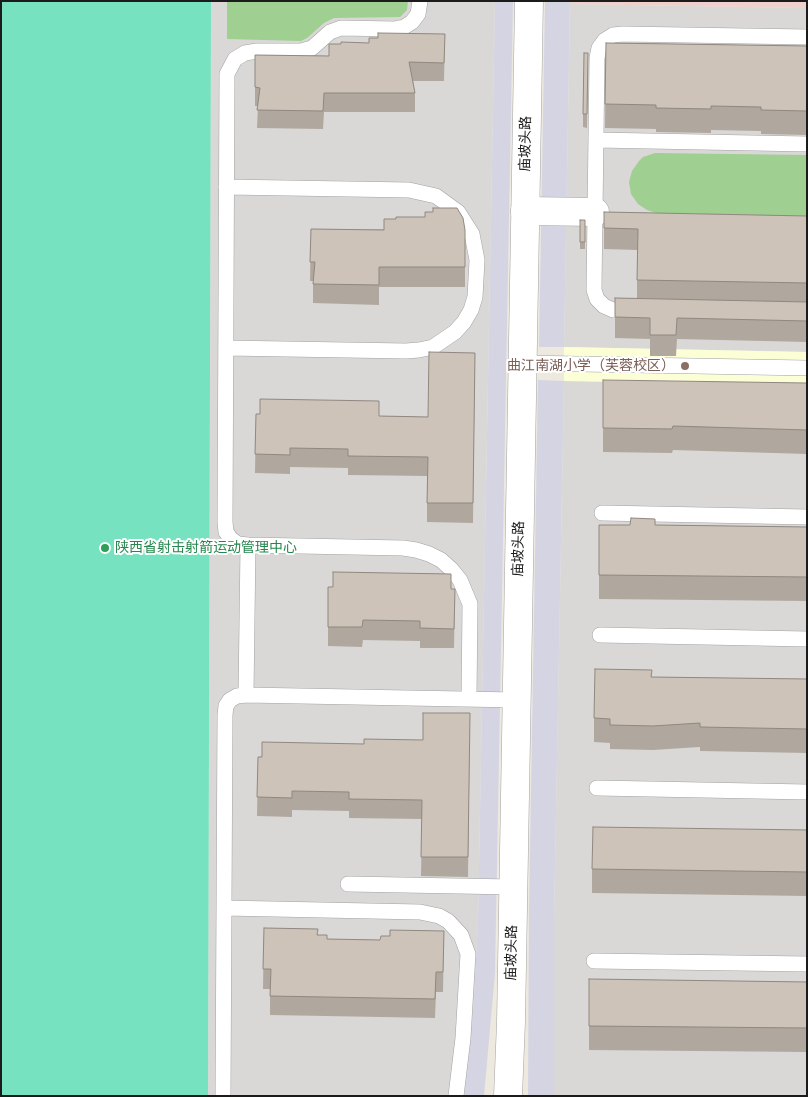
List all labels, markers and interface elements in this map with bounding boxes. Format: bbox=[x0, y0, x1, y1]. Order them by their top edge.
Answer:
street label: 庙坡头路 bbox=[517, 116, 535, 172]
place label: 曲江南湖小学（芙蓉校区） bbox=[507, 358, 675, 374]
marker: 曲江南湖小学（芙蓉校区） bbox=[679, 360, 691, 372]
street label: 庙坡头路 bbox=[510, 521, 528, 577]
place label: 陕西省射击射箭运动管理中心 bbox=[115, 540, 297, 556]
marker: 陕西省射击射箭运动管理中心 bbox=[99, 542, 111, 554]
street label: 庙坡头路 bbox=[503, 925, 521, 981]

